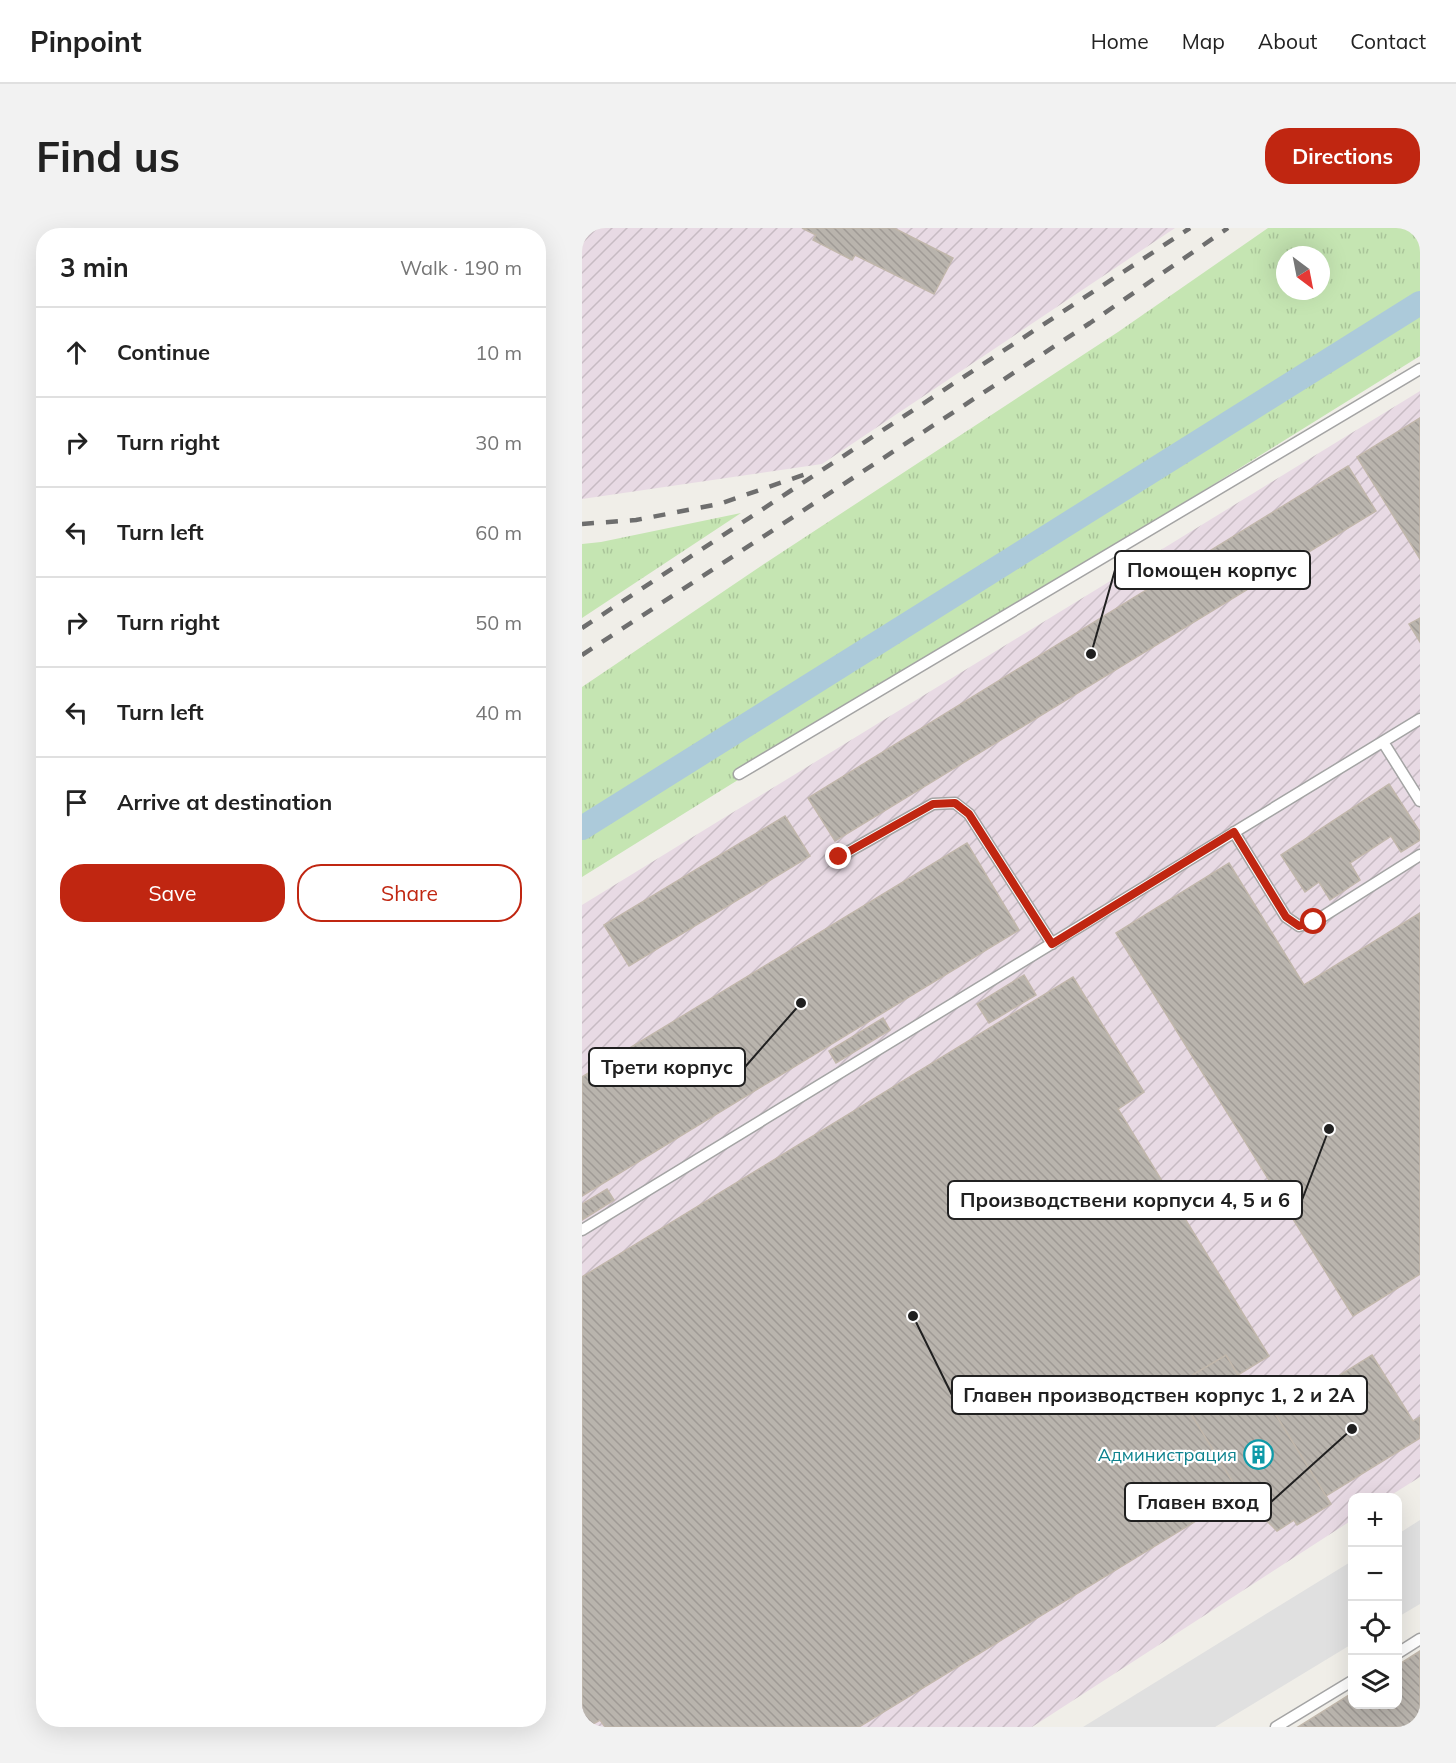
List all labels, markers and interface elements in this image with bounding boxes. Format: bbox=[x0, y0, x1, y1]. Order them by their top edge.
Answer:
text: Pinpoint bbox=[30, 24, 142, 59]
text: Home bbox=[1091, 28, 1149, 54]
text: Map bbox=[1182, 28, 1225, 54]
text: About bbox=[1258, 28, 1317, 54]
text: Contact bbox=[1350, 28, 1426, 54]
button: Directions bbox=[1265, 128, 1420, 184]
text: Find us bbox=[36, 130, 180, 183]
north arrow bbox=[1276, 246, 1330, 300]
text: 3 min bbox=[60, 251, 129, 284]
text: Walk · 190 m bbox=[400, 255, 522, 280]
icon: ahead bbox=[60, 336, 93, 369]
text: Continue bbox=[117, 338, 210, 366]
text: 10 m bbox=[475, 340, 522, 365]
icon: right bbox=[60, 426, 93, 459]
text: Turn right bbox=[117, 428, 220, 456]
text: 30 m bbox=[475, 430, 522, 455]
icon: left bbox=[60, 516, 93, 549]
text: Turn left bbox=[117, 518, 204, 546]
text: 60 m bbox=[475, 520, 522, 545]
callout: Помощен корпус bbox=[1115, 551, 1310, 589]
text: Помощен корпус bbox=[1127, 557, 1297, 582]
icon: right bbox=[60, 606, 93, 639]
text: Turn right bbox=[117, 608, 220, 636]
text: 50 m bbox=[475, 610, 522, 635]
icon: left bbox=[60, 696, 93, 729]
text: Turn left bbox=[117, 698, 204, 726]
text: 40 m bbox=[475, 700, 522, 725]
icon: arrive bbox=[60, 786, 93, 819]
text: Arrive at destination bbox=[117, 788, 332, 816]
route end bbox=[825, 843, 851, 869]
button: Save bbox=[60, 864, 285, 922]
button: Share bbox=[297, 864, 522, 922]
route start bbox=[1300, 908, 1326, 934]
callout: Трети корпус bbox=[589, 1048, 745, 1086]
text: Трети корпус bbox=[601, 1054, 733, 1079]
callout: Производствени корпуси 4, 5 и 6 bbox=[948, 1181, 1302, 1219]
text: Производствени корпуси 4, 5 и 6 bbox=[960, 1187, 1290, 1212]
callout: Главен производствен корпус 1, 2 и 2А bbox=[952, 1376, 1367, 1414]
text: Главен производствен корпус 1, 2 и 2А bbox=[963, 1382, 1355, 1407]
building icon: Администрация bbox=[1242, 1439, 1274, 1471]
place label: Администрация bbox=[1098, 1443, 1237, 1466]
callout: Главен вход bbox=[1125, 1483, 1271, 1521]
text: Главен вход bbox=[1137, 1489, 1259, 1514]
map controls bbox=[1348, 1493, 1402, 1709]
button: + bbox=[1348, 1493, 1402, 1547]
button: − bbox=[1348, 1547, 1402, 1601]
button: locate bbox=[1348, 1601, 1402, 1655]
button: layers bbox=[1348, 1655, 1402, 1709]

